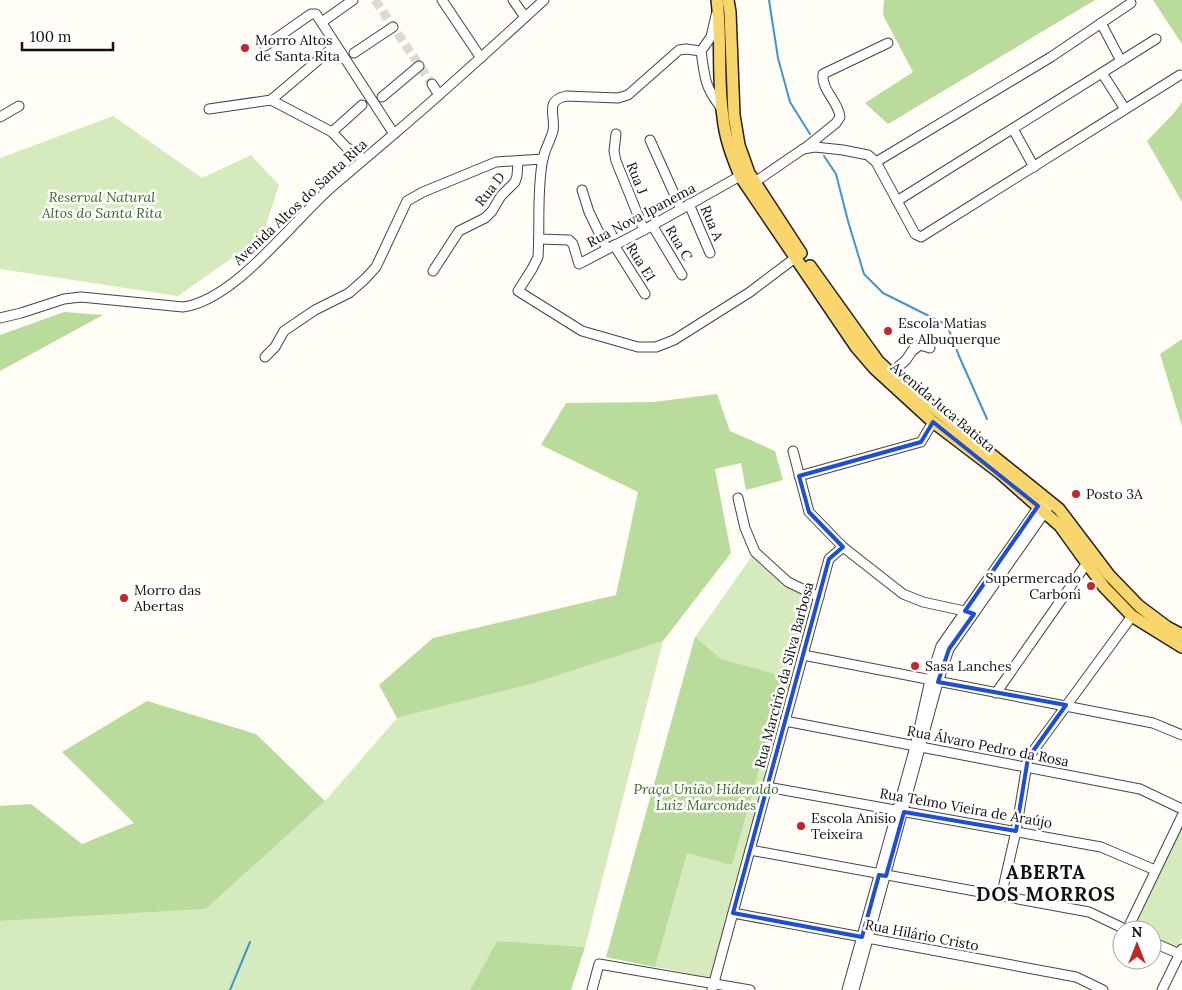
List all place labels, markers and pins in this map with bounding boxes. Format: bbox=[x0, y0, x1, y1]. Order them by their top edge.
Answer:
place label: Morro Altos de Santa Rita bbox=[255, 31, 340, 65]
marker: Morro Altos de Santa Rita bbox=[239, 42, 251, 54]
place label: Escola Matias de Albuquerque bbox=[898, 314, 1001, 348]
marker: Escola Matias de Albuquerque bbox=[882, 325, 894, 337]
place label: Posto 3A bbox=[1086, 485, 1143, 503]
marker: Posto 3A bbox=[1070, 488, 1082, 500]
place label: Supermercado Carboni bbox=[986, 569, 1081, 603]
marker: Supermercado Carboni bbox=[1085, 580, 1097, 592]
place label: Morro das Abertas bbox=[133, 581, 201, 615]
marker: Morro das Abertas bbox=[118, 592, 130, 604]
place label: Sasa Lanches bbox=[925, 657, 1012, 675]
marker: Sasa Lanches bbox=[909, 660, 921, 672]
place label: Escola Anísio Teixeira bbox=[811, 809, 896, 843]
marker: Escola Anísio Teixeira bbox=[795, 820, 807, 832]

